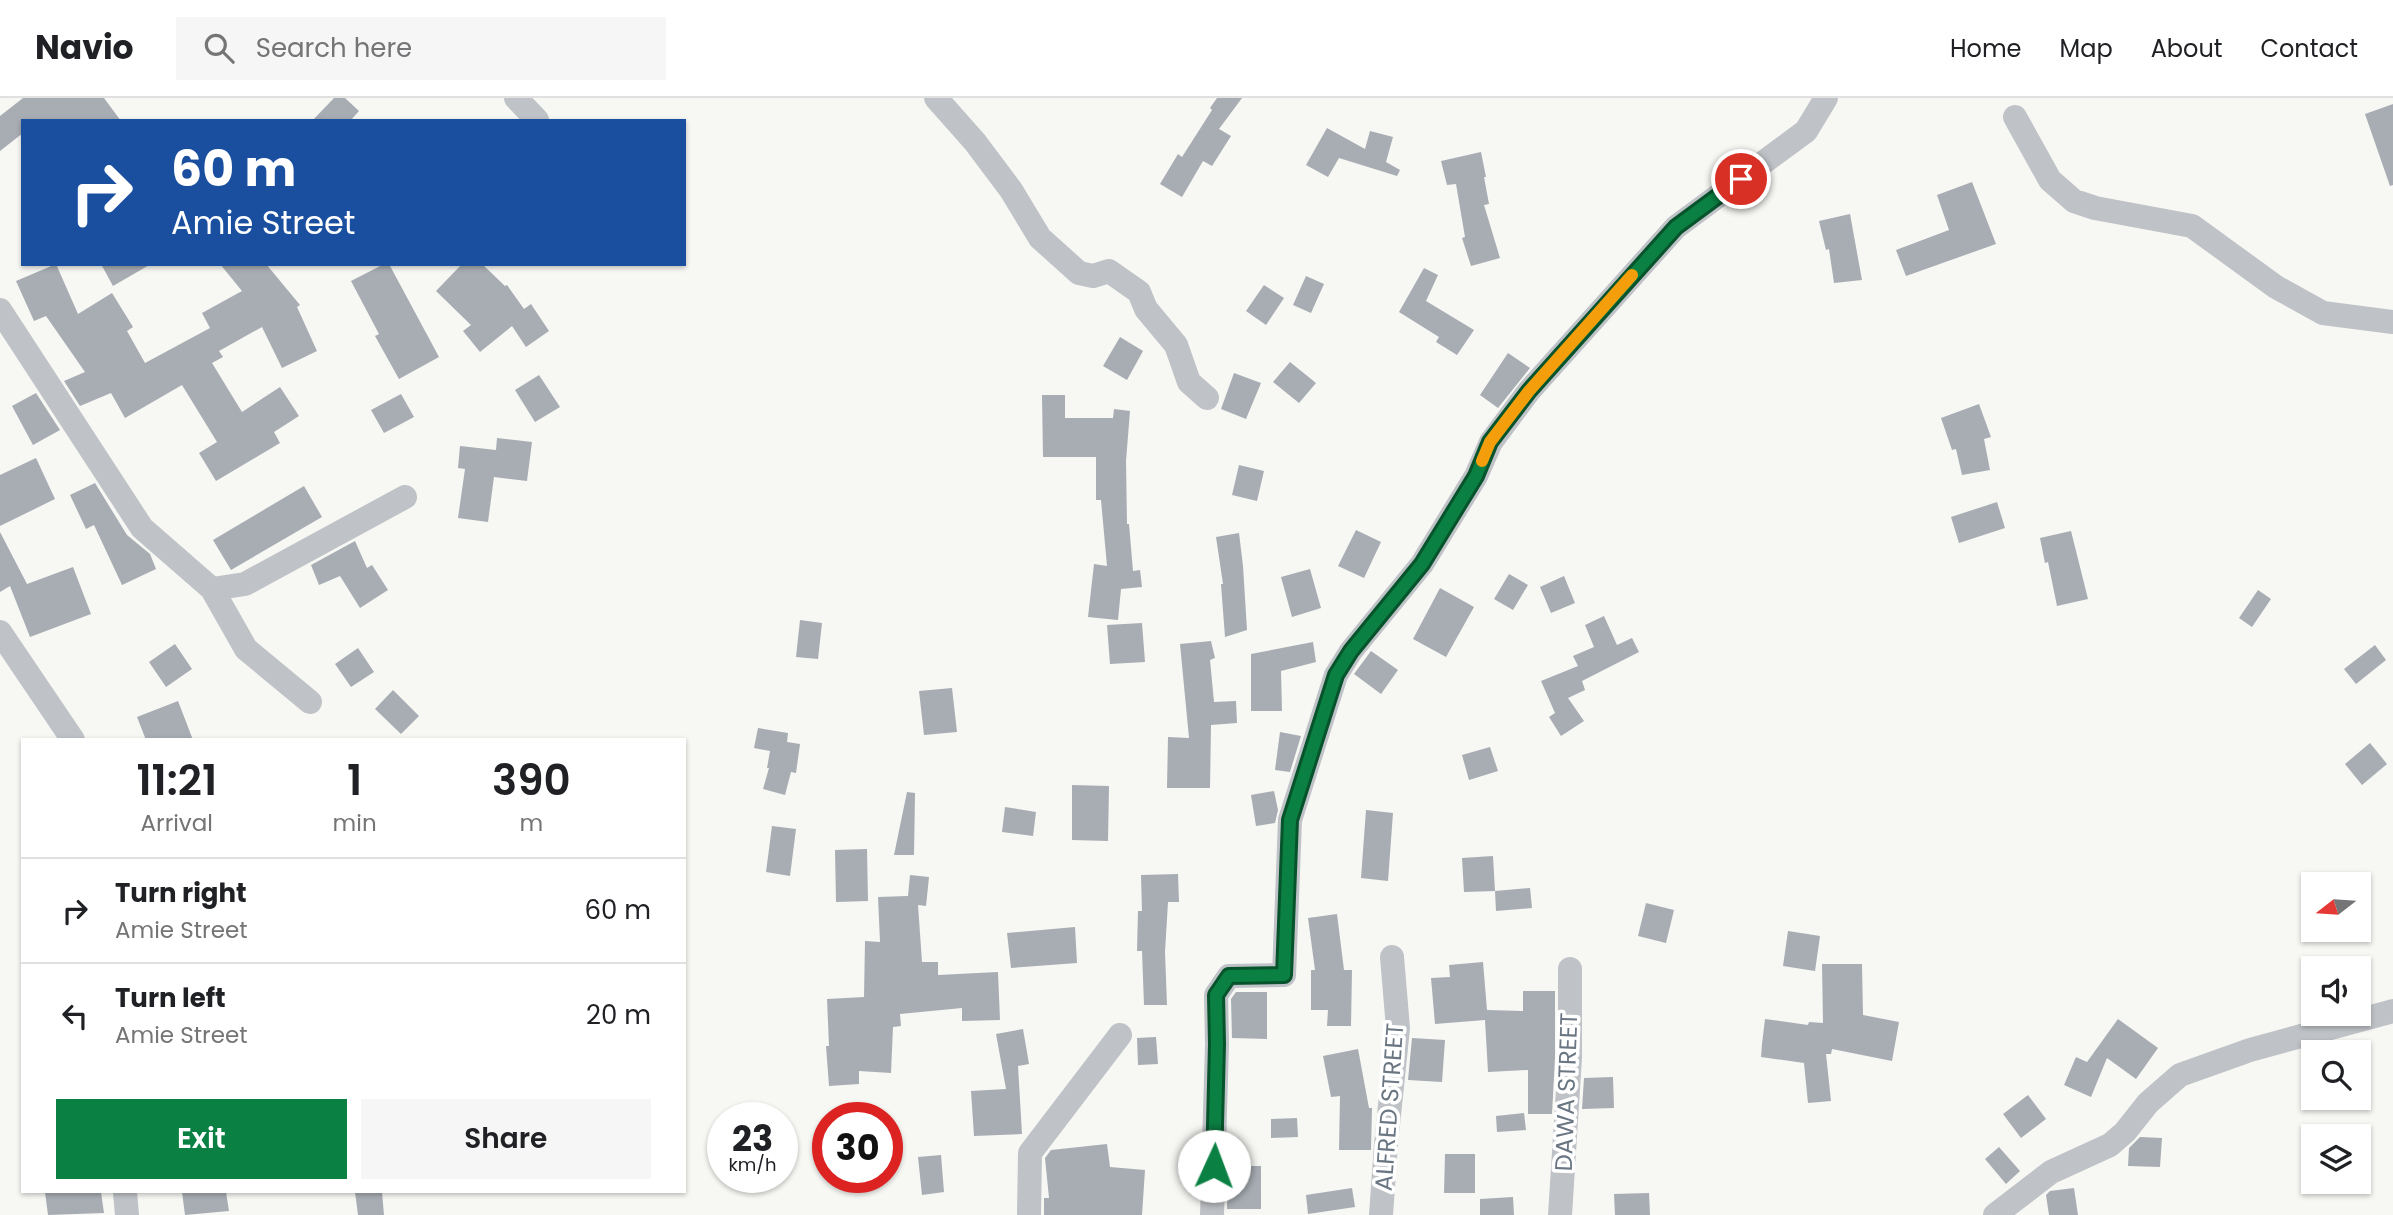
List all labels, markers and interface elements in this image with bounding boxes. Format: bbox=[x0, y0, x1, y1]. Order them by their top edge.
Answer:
search box bbox=[176, 17, 666, 80]
text: Navio bbox=[35, 24, 134, 71]
icon: search bbox=[200, 29, 238, 67]
text: Search here bbox=[256, 30, 412, 66]
text: Home bbox=[1950, 32, 2022, 65]
text: Map bbox=[2060, 32, 2113, 65]
text: About bbox=[2151, 32, 2222, 65]
text: Contact bbox=[2260, 32, 2358, 65]
text: 60 m bbox=[171, 135, 296, 203]
icon: right bbox=[56, 147, 147, 238]
pin bbox=[1711, 149, 1771, 209]
icon: arrive bbox=[1722, 160, 1760, 198]
text: Amie Street bbox=[171, 200, 355, 245]
text: 11:21 bbox=[136, 751, 217, 810]
text: 1 bbox=[347, 751, 362, 810]
text: 390 bbox=[492, 751, 571, 810]
text: Arrival bbox=[141, 807, 213, 839]
text: min bbox=[333, 807, 377, 839]
text: m bbox=[519, 807, 543, 839]
north arrow bbox=[2301, 872, 2371, 942]
map controls bbox=[2301, 872, 2371, 1194]
text: Turn right bbox=[115, 875, 247, 911]
icon: right bbox=[56, 892, 94, 930]
text: 60 m bbox=[584, 892, 651, 928]
text: Amie Street bbox=[115, 914, 248, 946]
button: sound bbox=[2301, 956, 2371, 1026]
text: Turn left bbox=[115, 980, 226, 1016]
icon: left bbox=[56, 997, 94, 1035]
text: 20 m bbox=[586, 997, 651, 1033]
street label: DAWA STREET bbox=[1547, 1012, 1585, 1172]
text: Amie Street bbox=[115, 1019, 248, 1051]
street label: ALFRED STREET bbox=[1367, 1022, 1411, 1192]
button: search bbox=[2301, 1040, 2371, 1110]
button: Exit bbox=[56, 1099, 347, 1179]
button: Share bbox=[361, 1099, 651, 1179]
speed limit sign: 30 bbox=[812, 1102, 903, 1193]
text: 23 bbox=[732, 1114, 773, 1163]
button: layers bbox=[2301, 1124, 2371, 1194]
position arrow bbox=[1177, 1129, 1251, 1203]
text: km/h bbox=[729, 1152, 776, 1177]

